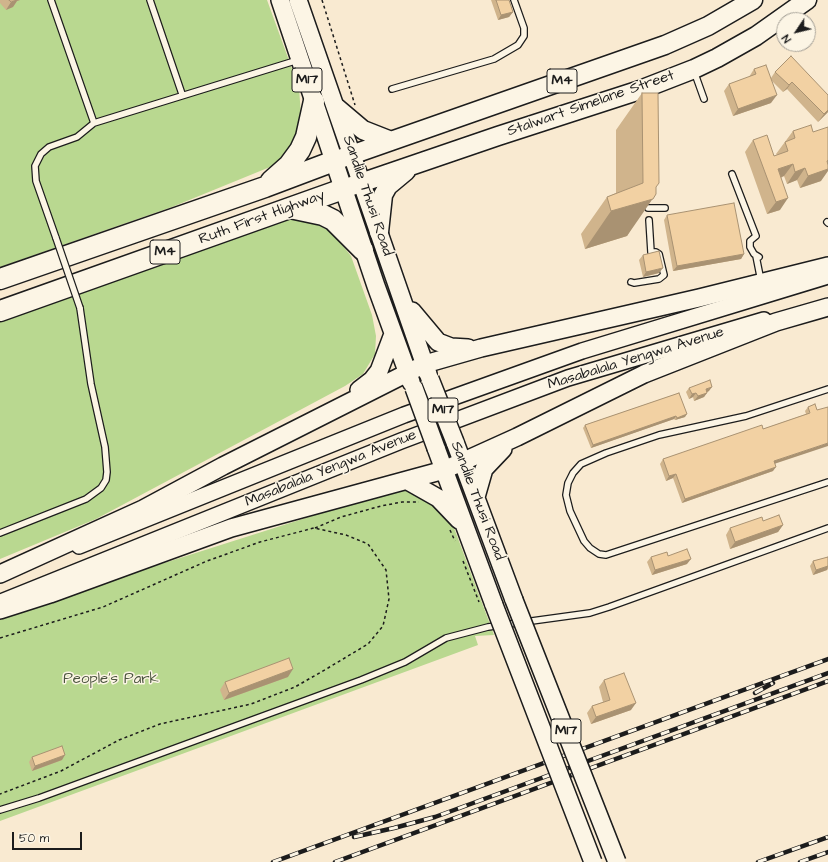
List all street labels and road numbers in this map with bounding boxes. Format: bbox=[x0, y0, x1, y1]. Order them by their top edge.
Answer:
street label: Stalwart Simelane Street bbox=[505, 67, 677, 141]
road number: M17 bbox=[292, 68, 322, 92]
road number: M4 bbox=[547, 69, 577, 93]
street label: Sandile Thusi Road bbox=[338, 134, 396, 258]
street label: Ruth First Highway bbox=[197, 187, 327, 249]
road number: M4 bbox=[150, 240, 180, 264]
street label: Masabalala Yengwa Avenue bbox=[546, 324, 726, 394]
road number: M17 bbox=[428, 398, 458, 422]
street label: Masabalala Yengwa Avenue bbox=[243, 426, 419, 512]
street label: Sandile Thusi Road bbox=[446, 439, 508, 563]
road number: M17 bbox=[551, 719, 581, 743]

